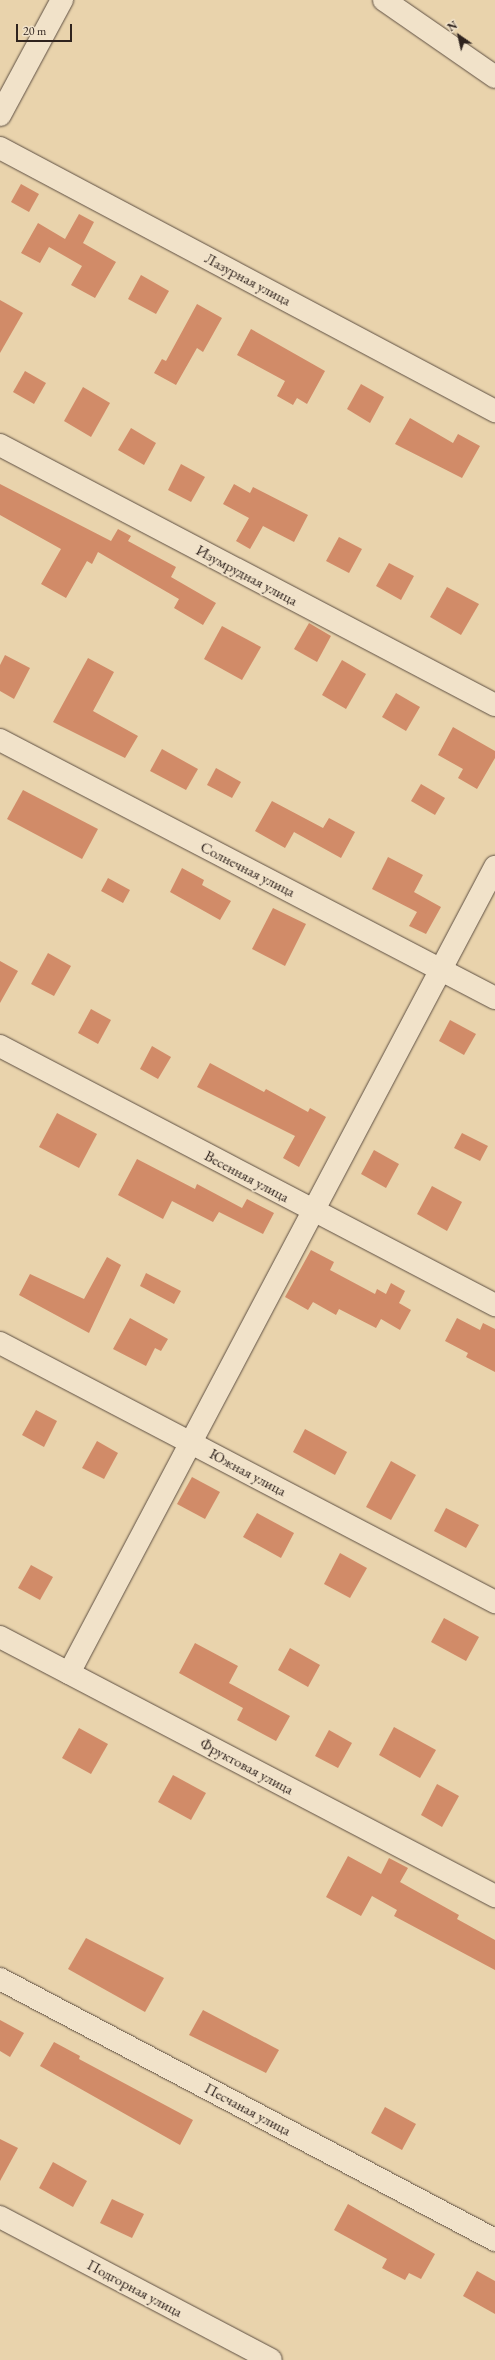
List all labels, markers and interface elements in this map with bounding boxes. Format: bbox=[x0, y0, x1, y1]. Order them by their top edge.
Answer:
scale bar bbox=[18, 16, 74, 42]
north arrow bbox=[439, 16, 479, 56]
text: N bbox=[445, 18, 460, 34]
text: 20 m bbox=[23, 23, 46, 39]
street label: Лазурная улица bbox=[202, 249, 294, 309]
street label: Изумрудная улица bbox=[193, 541, 301, 609]
street label: Солнечная улица bbox=[198, 837, 298, 901]
street label: Весенняя улица bbox=[202, 1146, 292, 1206]
street label: Южная улица bbox=[206, 1444, 290, 1500]
street label: Фруктовая улица bbox=[197, 1734, 297, 1798]
street label: Песчаная улица bbox=[202, 2079, 294, 2139]
street label: Подгорная улица bbox=[84, 2255, 186, 2321]

